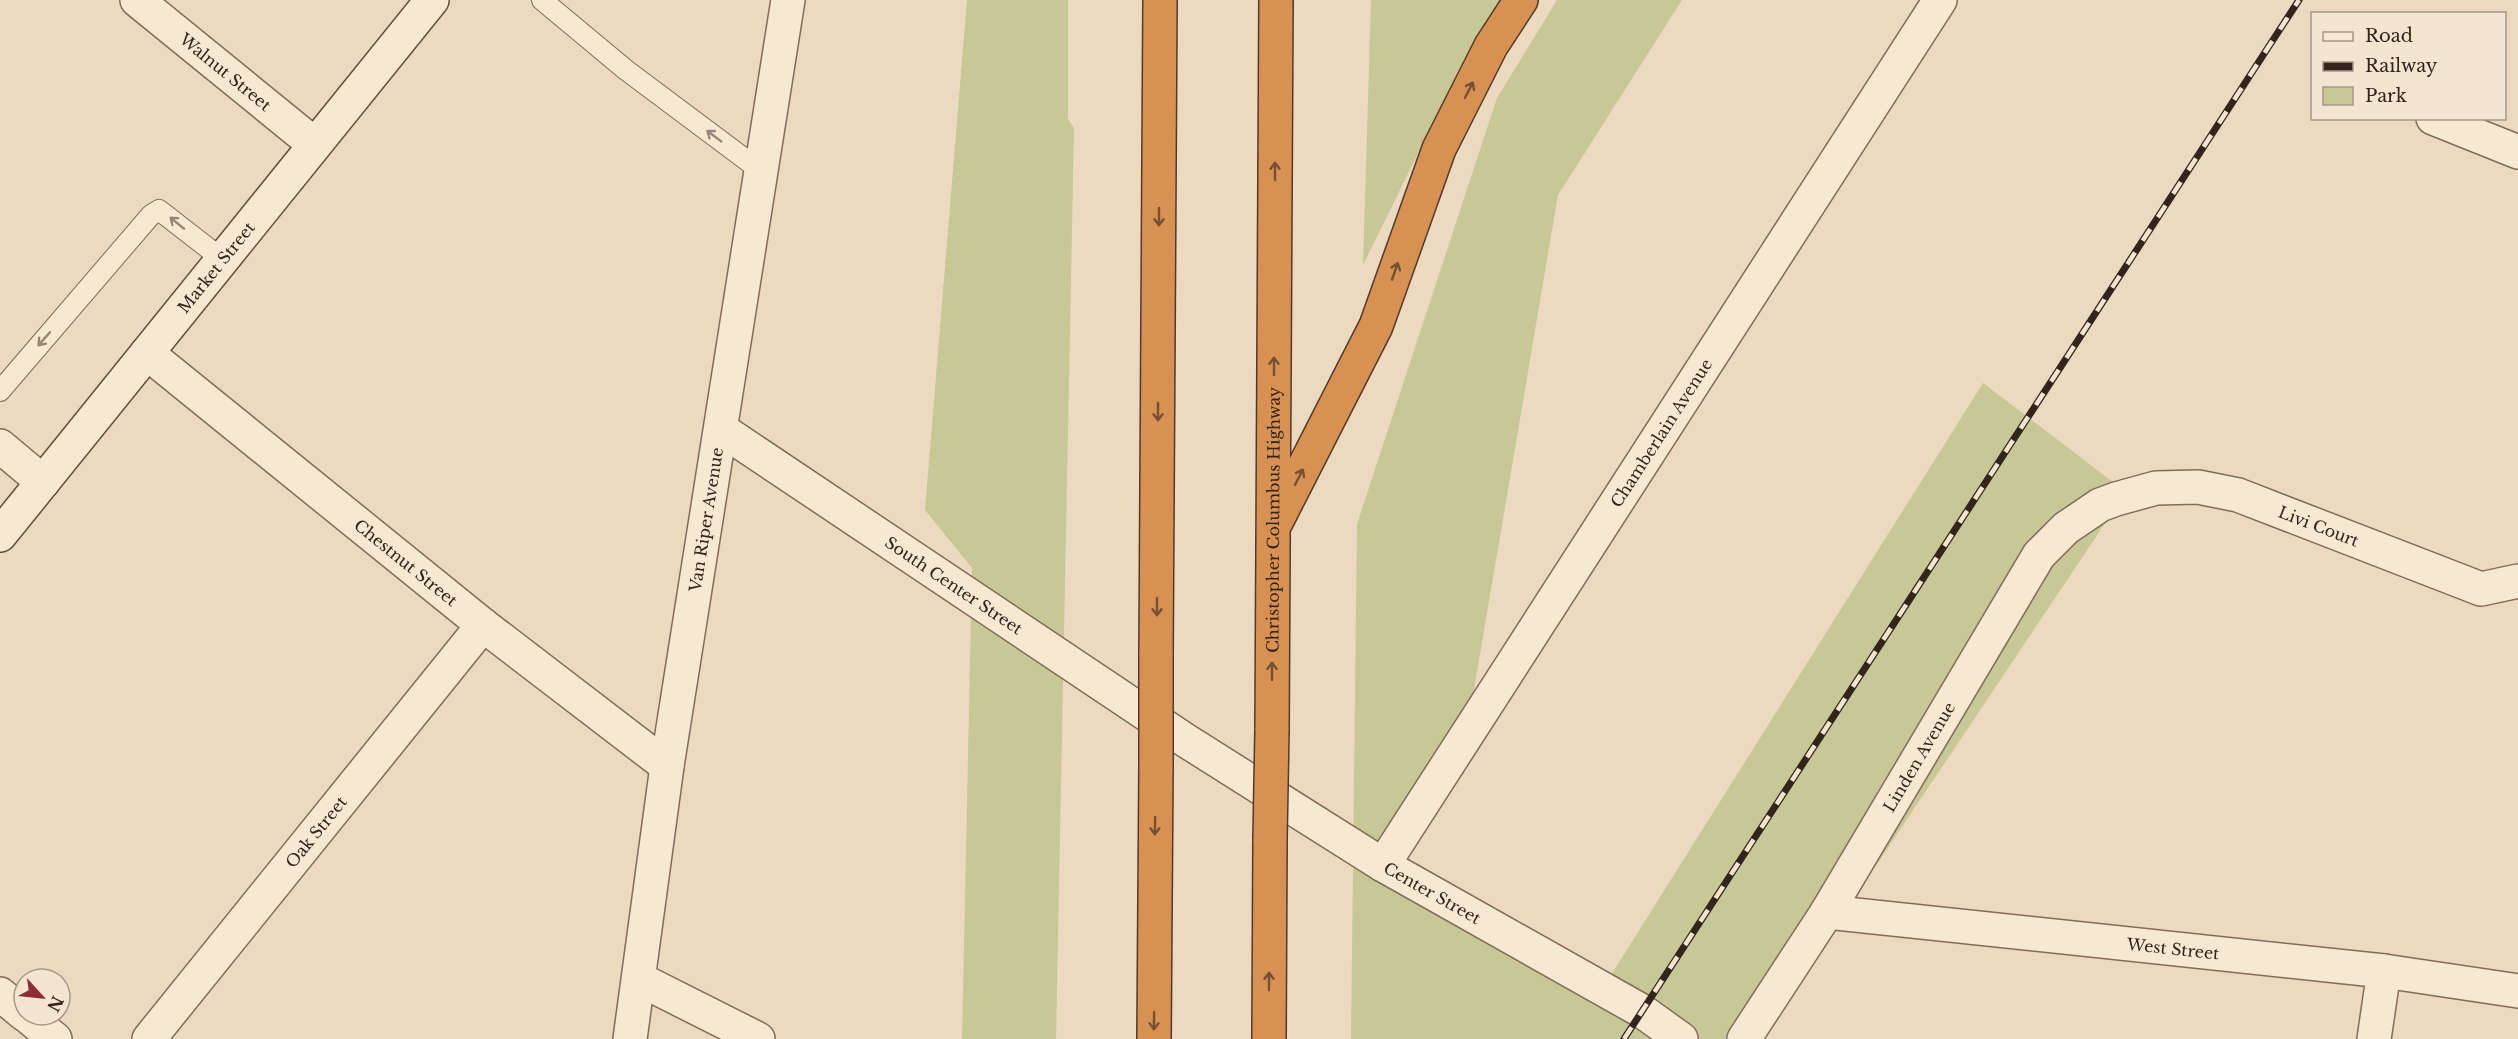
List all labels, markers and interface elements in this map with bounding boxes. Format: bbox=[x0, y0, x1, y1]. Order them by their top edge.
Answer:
legend bbox=[2311, 12, 2506, 120]
text: Road bbox=[2365, 25, 2413, 47]
street label: Walnut Street bbox=[175, 28, 275, 115]
text: Railway bbox=[2365, 55, 2438, 77]
one-way arrow bbox=[1464, 82, 1475, 100]
text: Park bbox=[2365, 85, 2407, 107]
one-way arrow bbox=[707, 129, 723, 142]
one-way arrow bbox=[1269, 161, 1281, 181]
one-way arrow bbox=[1153, 207, 1165, 227]
one-way arrow bbox=[169, 216, 185, 229]
street label: Market Street bbox=[173, 218, 259, 317]
one-way arrow bbox=[1391, 262, 1402, 281]
one-way arrow bbox=[38, 331, 51, 347]
street label: Chamberlain Avenue bbox=[1606, 355, 1716, 511]
one-way arrow bbox=[1268, 356, 1279, 376]
street label: Christopher Columbus Highway bbox=[1262, 386, 1284, 653]
one-way arrow bbox=[1152, 402, 1164, 422]
street label: Van Riper Avenue bbox=[685, 446, 727, 594]
one-way arrow bbox=[1293, 469, 1305, 486]
street label: Livi Court bbox=[2276, 502, 2362, 551]
street label: Chestnut Street bbox=[350, 515, 461, 610]
street label: South Center Street bbox=[881, 532, 1026, 638]
one-way arrow bbox=[1151, 597, 1163, 617]
one-way arrow bbox=[1266, 662, 1278, 682]
street label: Linden Avenue bbox=[1879, 699, 1959, 815]
street label: Oak Street bbox=[281, 792, 351, 872]
one-way arrow bbox=[1150, 815, 1161, 835]
street label: Center Street bbox=[1380, 858, 1484, 928]
street label: West Street bbox=[2125, 934, 2220, 963]
north arrow bbox=[12, 967, 72, 1027]
one-way arrow bbox=[1263, 971, 1275, 991]
text: N bbox=[43, 993, 68, 1015]
one-way arrow bbox=[1148, 1010, 1160, 1030]

